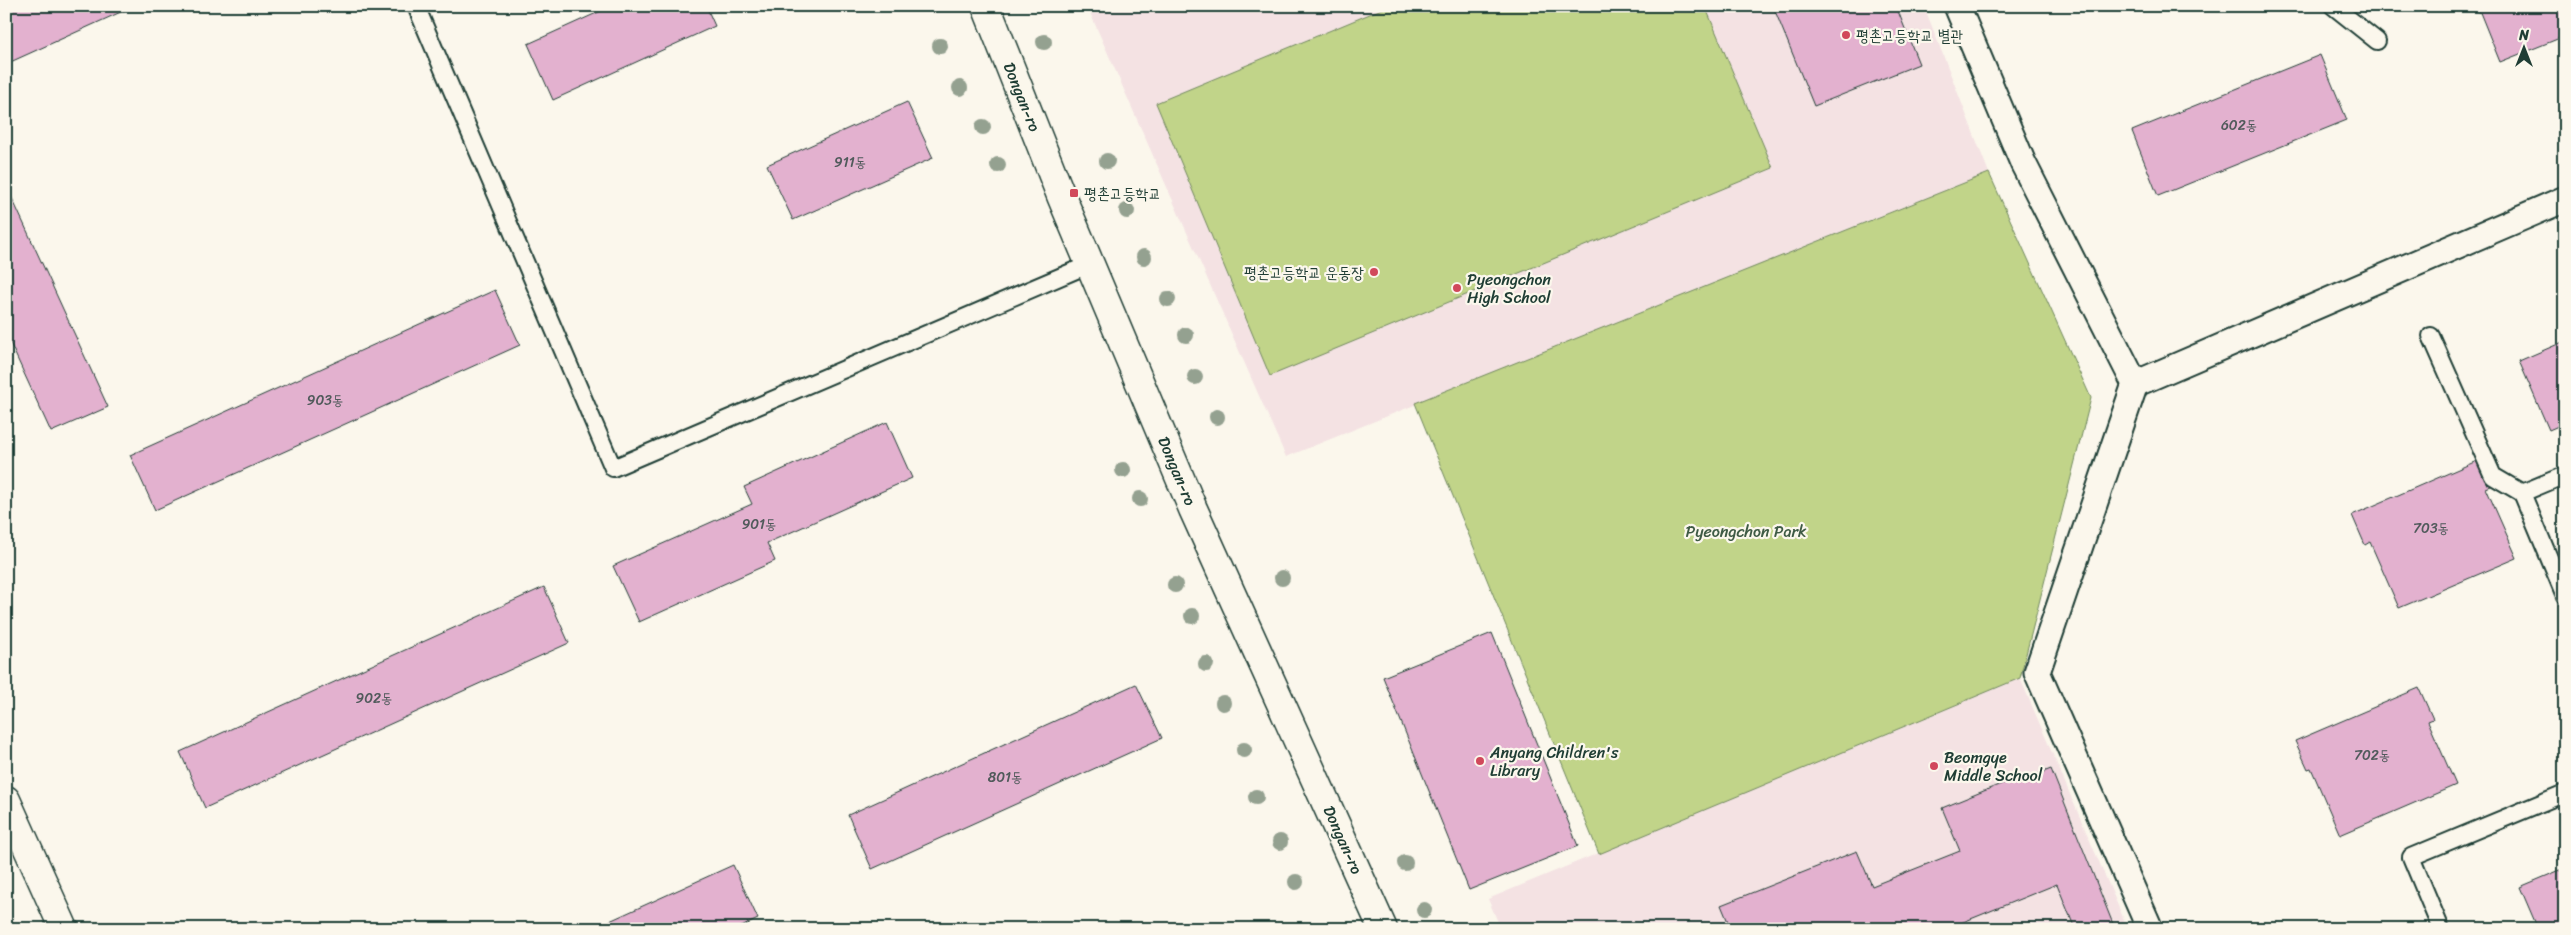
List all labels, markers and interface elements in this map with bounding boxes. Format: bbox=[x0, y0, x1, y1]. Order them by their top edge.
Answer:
place label: 평촌고등학교 별관 bbox=[1856, 21, 1963, 50]
north arrow bbox=[2498, 22, 2548, 72]
text: N bbox=[2518, 23, 2529, 48]
marker: 평촌고등학교 별관 bbox=[1840, 29, 1852, 41]
street label: Dongan-ro bbox=[995, 58, 1049, 136]
house number: 602동 bbox=[2221, 113, 2257, 138]
house number: 911동 bbox=[834, 150, 866, 175]
place label: 평촌고등학교 bbox=[1084, 179, 1161, 208]
marker: 평촌고등학교 bbox=[1068, 187, 1080, 199]
place label: 평촌고등학교 운동장 bbox=[1244, 258, 1364, 287]
place label: Pyeongchon High School bbox=[1467, 265, 1551, 312]
marker: 평촌고등학교 운동장 bbox=[1368, 266, 1380, 278]
marker: Pyeongchon High School bbox=[1451, 282, 1463, 294]
house number: 903동 bbox=[307, 388, 343, 413]
street label: Dongan-ro bbox=[1149, 432, 1205, 510]
house number: 901동 bbox=[742, 512, 776, 537]
house number: 703동 bbox=[2413, 516, 2449, 541]
park label: Pyeongchon Park bbox=[1685, 517, 1807, 546]
house number: 902동 bbox=[356, 686, 392, 711]
place label: Anyang Children's Library bbox=[1489, 738, 1619, 785]
place label: Beomgye Middle School bbox=[1944, 743, 2043, 790]
house number: 702동 bbox=[2354, 743, 2390, 768]
marker: Anyang Children's Library bbox=[1474, 755, 1486, 767]
marker: Beomgye Middle School bbox=[1928, 760, 1940, 772]
house number: 801동 bbox=[988, 765, 1022, 790]
street label: Dongan-ro bbox=[1315, 801, 1371, 879]

